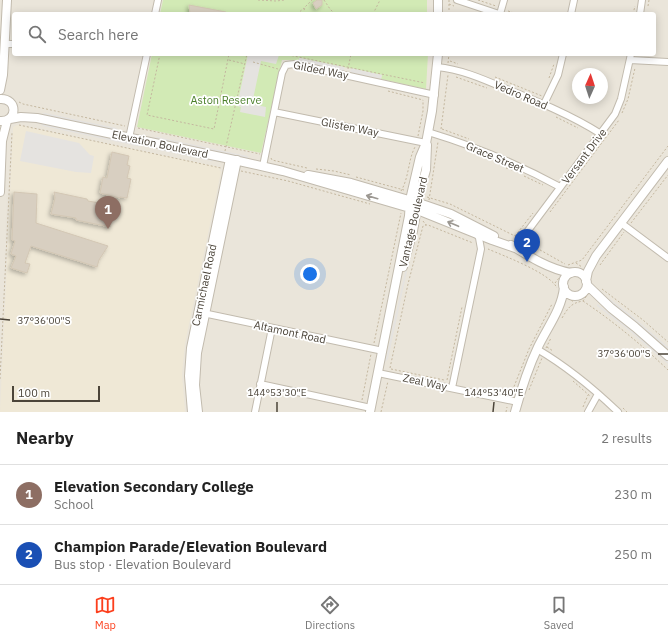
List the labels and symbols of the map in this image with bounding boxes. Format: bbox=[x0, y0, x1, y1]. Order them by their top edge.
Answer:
street label: Gilded Way bbox=[292, 58, 350, 82]
north arrow bbox=[572, 68, 608, 104]
street label: Vedro Road bbox=[492, 77, 550, 113]
park label: Aston Reserve bbox=[191, 93, 261, 107]
street label: Glisten Way bbox=[320, 115, 380, 140]
street label: Versant Drive bbox=[559, 125, 609, 187]
street label: Elevation Boulevard bbox=[111, 127, 209, 161]
street label: Grace Street bbox=[464, 138, 526, 176]
street label: Vantage Boulevard bbox=[396, 175, 430, 269]
one-way arrow bbox=[366, 193, 379, 200]
pin: 1 bbox=[95, 196, 121, 229]
one-way arrow bbox=[447, 219, 459, 227]
pin: 2 bbox=[514, 229, 540, 262]
street label: Carmichael Road bbox=[188, 243, 220, 327]
your location bbox=[300, 264, 320, 284]
text: 37°36'00"S bbox=[17, 314, 71, 327]
street label: Altamont Road bbox=[253, 318, 327, 346]
text: 37°36'00"S bbox=[597, 347, 651, 360]
street label: Zeal Way bbox=[402, 370, 449, 394]
scale bar bbox=[12, 384, 100, 403]
text: 144°53'30"E bbox=[247, 386, 307, 399]
text: 144°53'40"E bbox=[464, 386, 524, 399]

